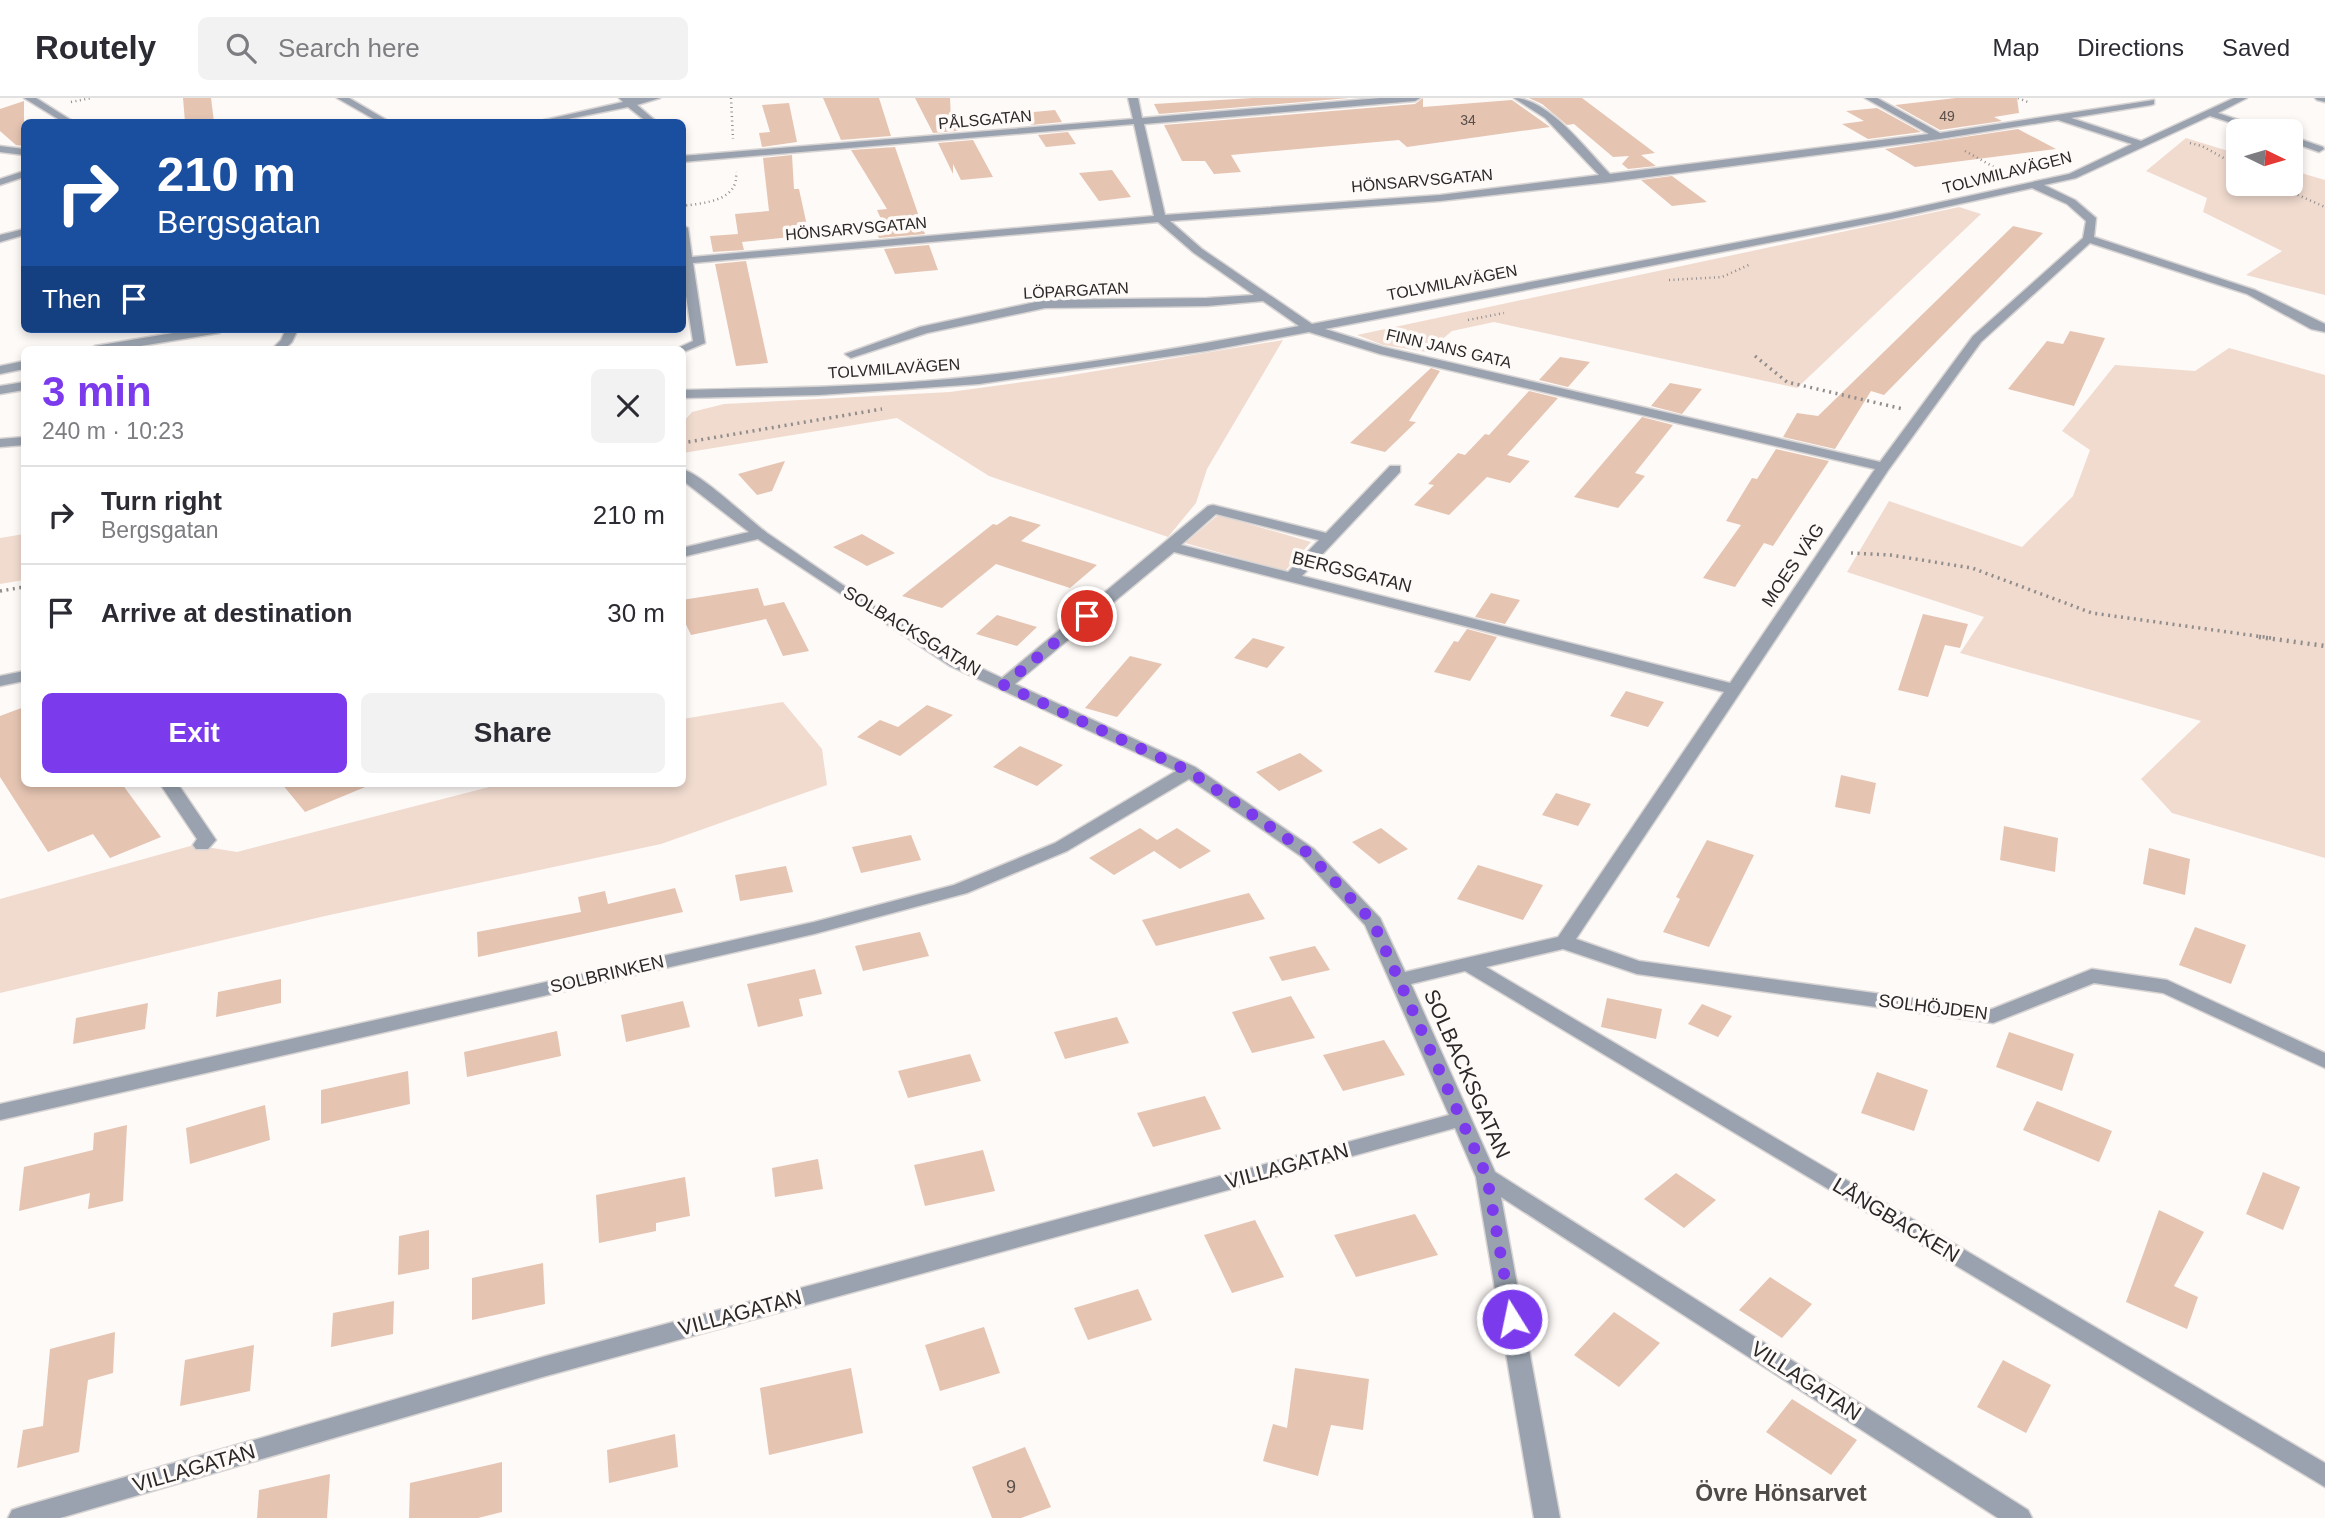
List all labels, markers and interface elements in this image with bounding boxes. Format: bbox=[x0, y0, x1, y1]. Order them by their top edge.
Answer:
search box bbox=[198, 17, 688, 80]
text: Routely bbox=[35, 29, 156, 66]
icon: search bbox=[222, 29, 260, 67]
text: Search here bbox=[278, 33, 420, 63]
text: Map bbox=[1993, 34, 2039, 61]
text: Directions bbox=[2077, 34, 2184, 61]
text: Saved bbox=[2222, 34, 2290, 61]
street label: PÅLSGATAN bbox=[938, 106, 1032, 132]
house number: 49 bbox=[1939, 108, 1955, 124]
house number: 34 bbox=[1460, 112, 1476, 128]
north arrow bbox=[2226, 119, 2303, 196]
map controls bbox=[2226, 119, 2303, 196]
icon: right bbox=[42, 147, 133, 238]
text: 210 m bbox=[157, 147, 296, 201]
street label: TOLVMILAVÄGEN bbox=[1941, 148, 2073, 197]
street label: HÖNSARVSGATAN bbox=[1350, 166, 1494, 195]
text: Bergsgatan bbox=[157, 204, 321, 240]
street label: HÖNSARVSGATAN bbox=[784, 214, 928, 243]
street label: TOLVMILAVÄGEN bbox=[1385, 262, 1519, 303]
street label: LÖPARGATAN bbox=[1023, 279, 1129, 302]
icon: arrive bbox=[115, 280, 153, 318]
text: Then bbox=[42, 284, 101, 314]
street label: FINN JANS GATA bbox=[1384, 326, 1514, 371]
street label: TOLVMILAVÄGEN bbox=[827, 355, 961, 382]
text: 3 min bbox=[42, 368, 152, 415]
button: close bbox=[591, 369, 665, 443]
text: 240 m · 10:23 bbox=[42, 418, 184, 444]
text: Turn right bbox=[101, 486, 222, 516]
icon: right bbox=[42, 496, 80, 534]
text: 210 m bbox=[593, 500, 665, 530]
text: Bergsgatan bbox=[101, 517, 219, 543]
street label: MOES VÄG bbox=[1758, 520, 1828, 610]
street label: BERGSGATAN bbox=[1290, 547, 1414, 597]
street label: SOLBACKSGATAN bbox=[840, 582, 984, 680]
pin bbox=[1057, 586, 1117, 646]
icon: arrive bbox=[42, 594, 80, 632]
icon: arrive bbox=[1068, 597, 1106, 635]
text: Arrive at destination bbox=[101, 598, 352, 628]
text: 30 m bbox=[607, 598, 665, 628]
button: Exit bbox=[42, 693, 347, 773]
button: Share bbox=[361, 693, 665, 773]
street label: SOLBRINKEN bbox=[548, 951, 666, 997]
street label: SOLBACKSGATAN bbox=[1420, 986, 1515, 1162]
street label: SOLHÖJDEN bbox=[1877, 990, 1989, 1024]
street label: VILLAGATAN bbox=[1223, 1138, 1351, 1193]
street label: LÅNGBACKEN bbox=[1829, 1173, 1964, 1266]
position arrow bbox=[1475, 1282, 1549, 1356]
street label: VILLAGATAN bbox=[676, 1285, 804, 1340]
street label: VILLAGATAN bbox=[1747, 1337, 1866, 1425]
street label: VILLAGATAN bbox=[130, 1439, 258, 1496]
house number: 9 bbox=[1006, 1477, 1016, 1497]
district label: Övre Hönsarvet bbox=[1695, 1480, 1867, 1506]

